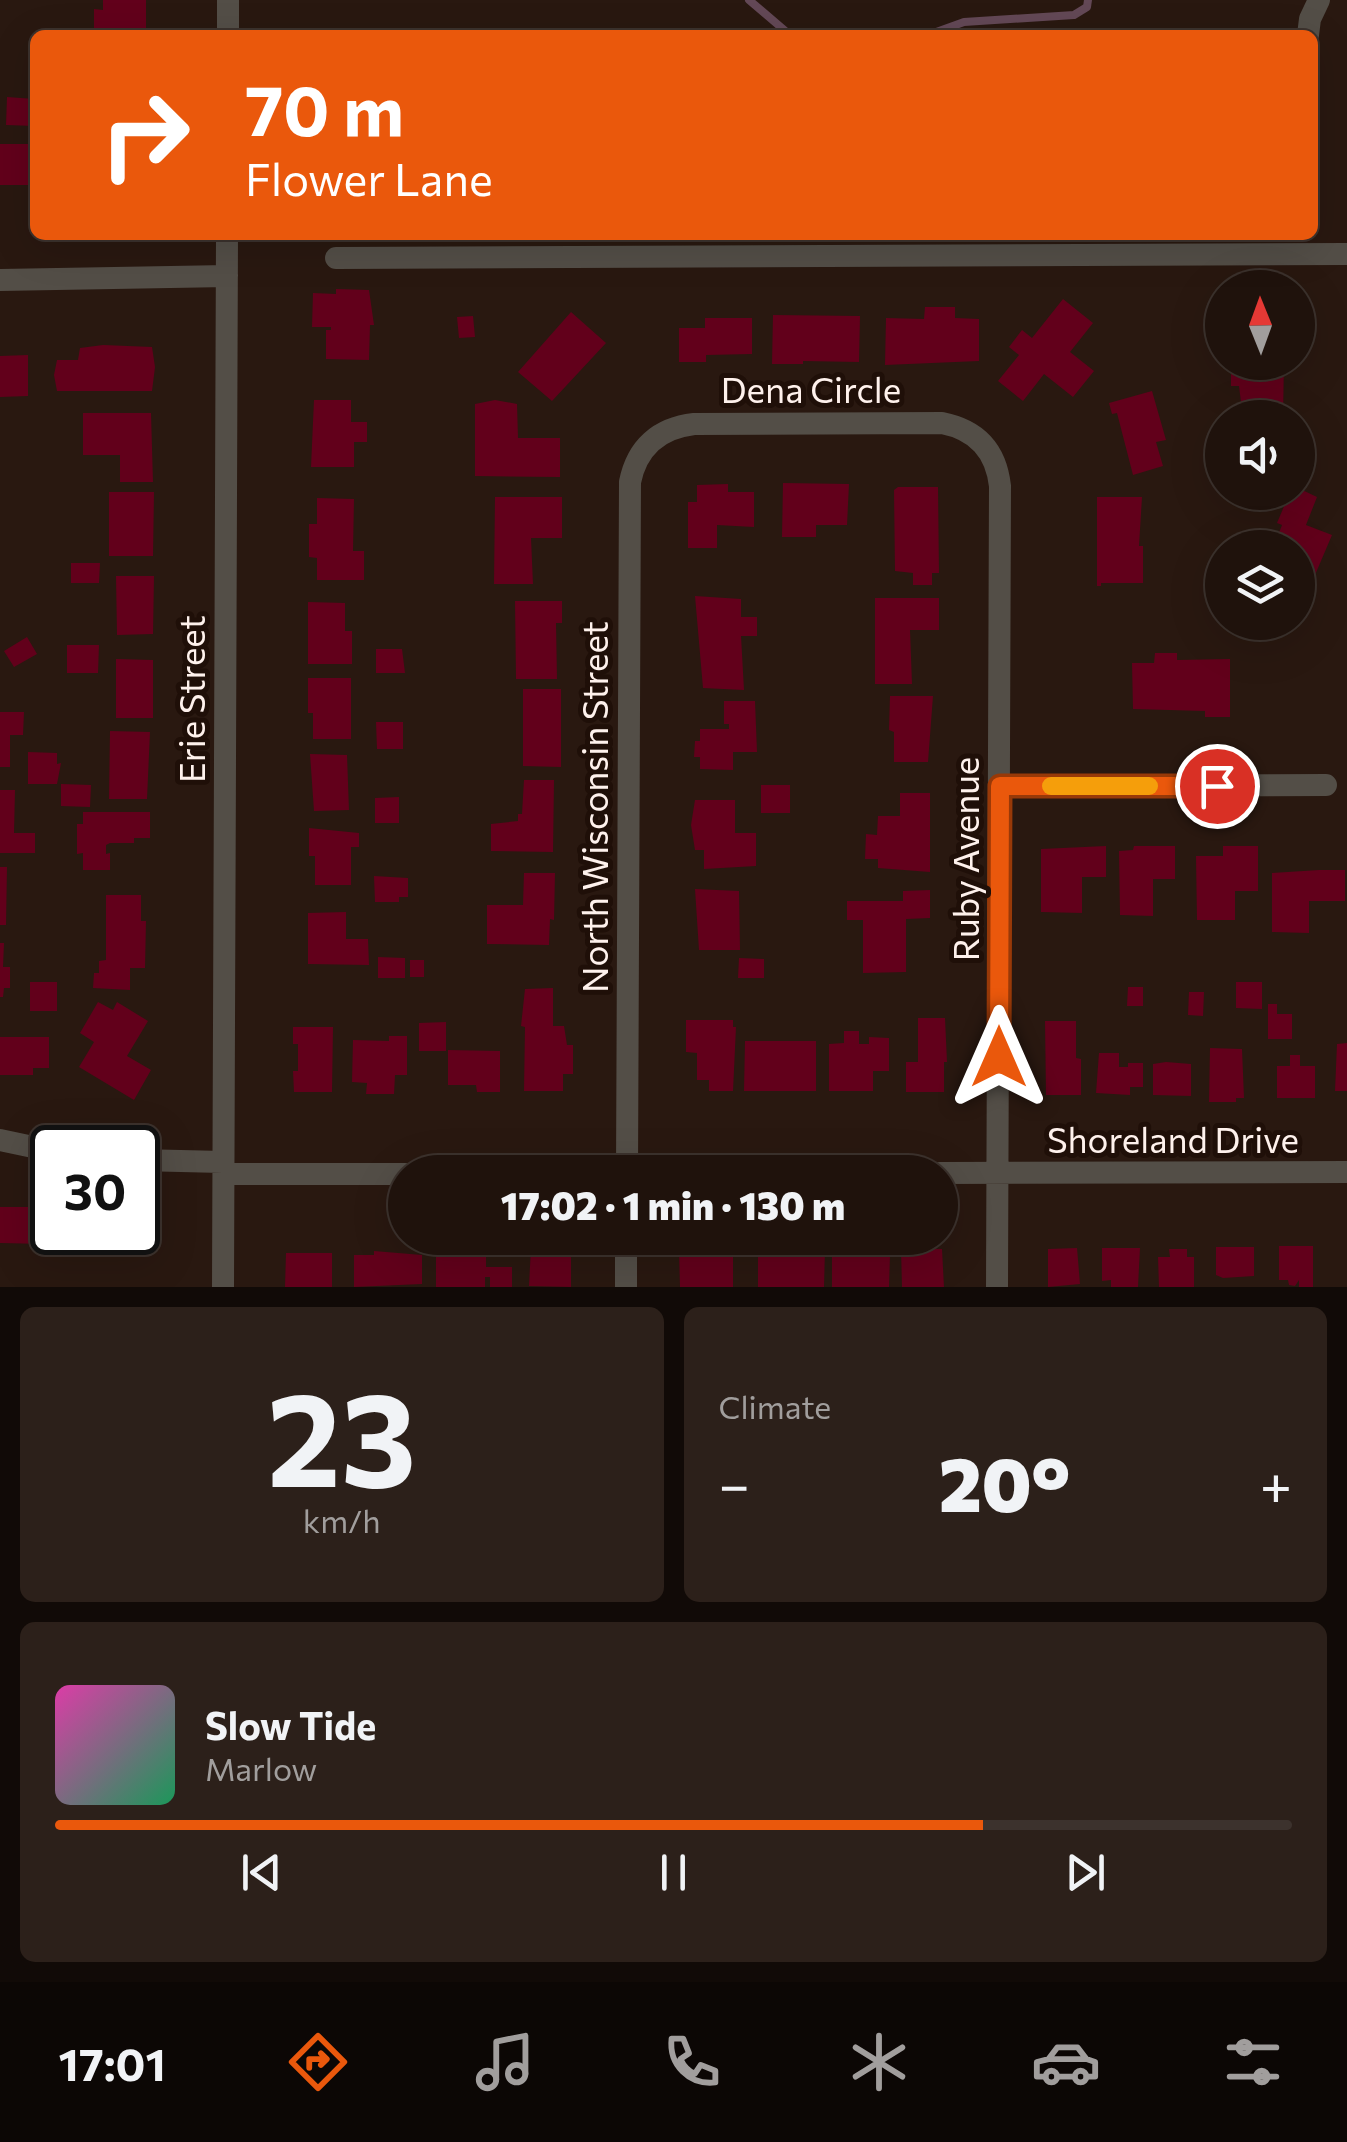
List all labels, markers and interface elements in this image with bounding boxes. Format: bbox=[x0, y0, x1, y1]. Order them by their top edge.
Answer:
text: 70 m bbox=[245, 65, 404, 150]
icon: right bbox=[80, 70, 210, 200]
text: Flower Lane bbox=[245, 150, 493, 205]
north arrow bbox=[1205, 270, 1315, 380]
map controls bbox=[1205, 270, 1315, 640]
street label: Dena Circle bbox=[721, 367, 901, 410]
button: sound bbox=[1205, 400, 1315, 510]
button: layers bbox=[1205, 530, 1315, 640]
street label: Erie Street bbox=[169, 615, 212, 783]
street label: North Wisconsin Street bbox=[572, 621, 615, 993]
pin bbox=[1175, 744, 1260, 829]
street label: Ruby Avenue bbox=[943, 757, 986, 961]
icon: arrive bbox=[1190, 759, 1245, 814]
position arrow bbox=[947, 1005, 1051, 1109]
street label: Shoreland Drive bbox=[1047, 1117, 1299, 1160]
speed limit sign: 30 bbox=[30, 1125, 160, 1255]
text: 17:02 · 1 min · 130 m bbox=[501, 1181, 845, 1228]
text: 23 bbox=[267, 1355, 417, 1514]
text: Climate bbox=[719, 1386, 831, 1426]
text: 20° bbox=[939, 1436, 1071, 1527]
text: − bbox=[719, 1449, 750, 1516]
text: + bbox=[1260, 1449, 1292, 1516]
text: km/h bbox=[303, 1500, 381, 1540]
text: Slow Tide bbox=[205, 1701, 376, 1748]
text: Marlow bbox=[205, 1748, 317, 1788]
icon: previous bbox=[234, 1845, 289, 1900]
icon: pause bbox=[646, 1845, 701, 1900]
icon: next bbox=[1058, 1845, 1113, 1900]
icon: directions bbox=[283, 2027, 353, 2097]
icon: music bbox=[470, 2027, 540, 2097]
icon: phone bbox=[657, 2027, 727, 2097]
icon: climate bbox=[844, 2027, 914, 2097]
icon: car bbox=[1031, 2027, 1101, 2097]
icon: filters bbox=[1218, 2027, 1288, 2097]
text: 17:01 bbox=[59, 2035, 166, 2090]

